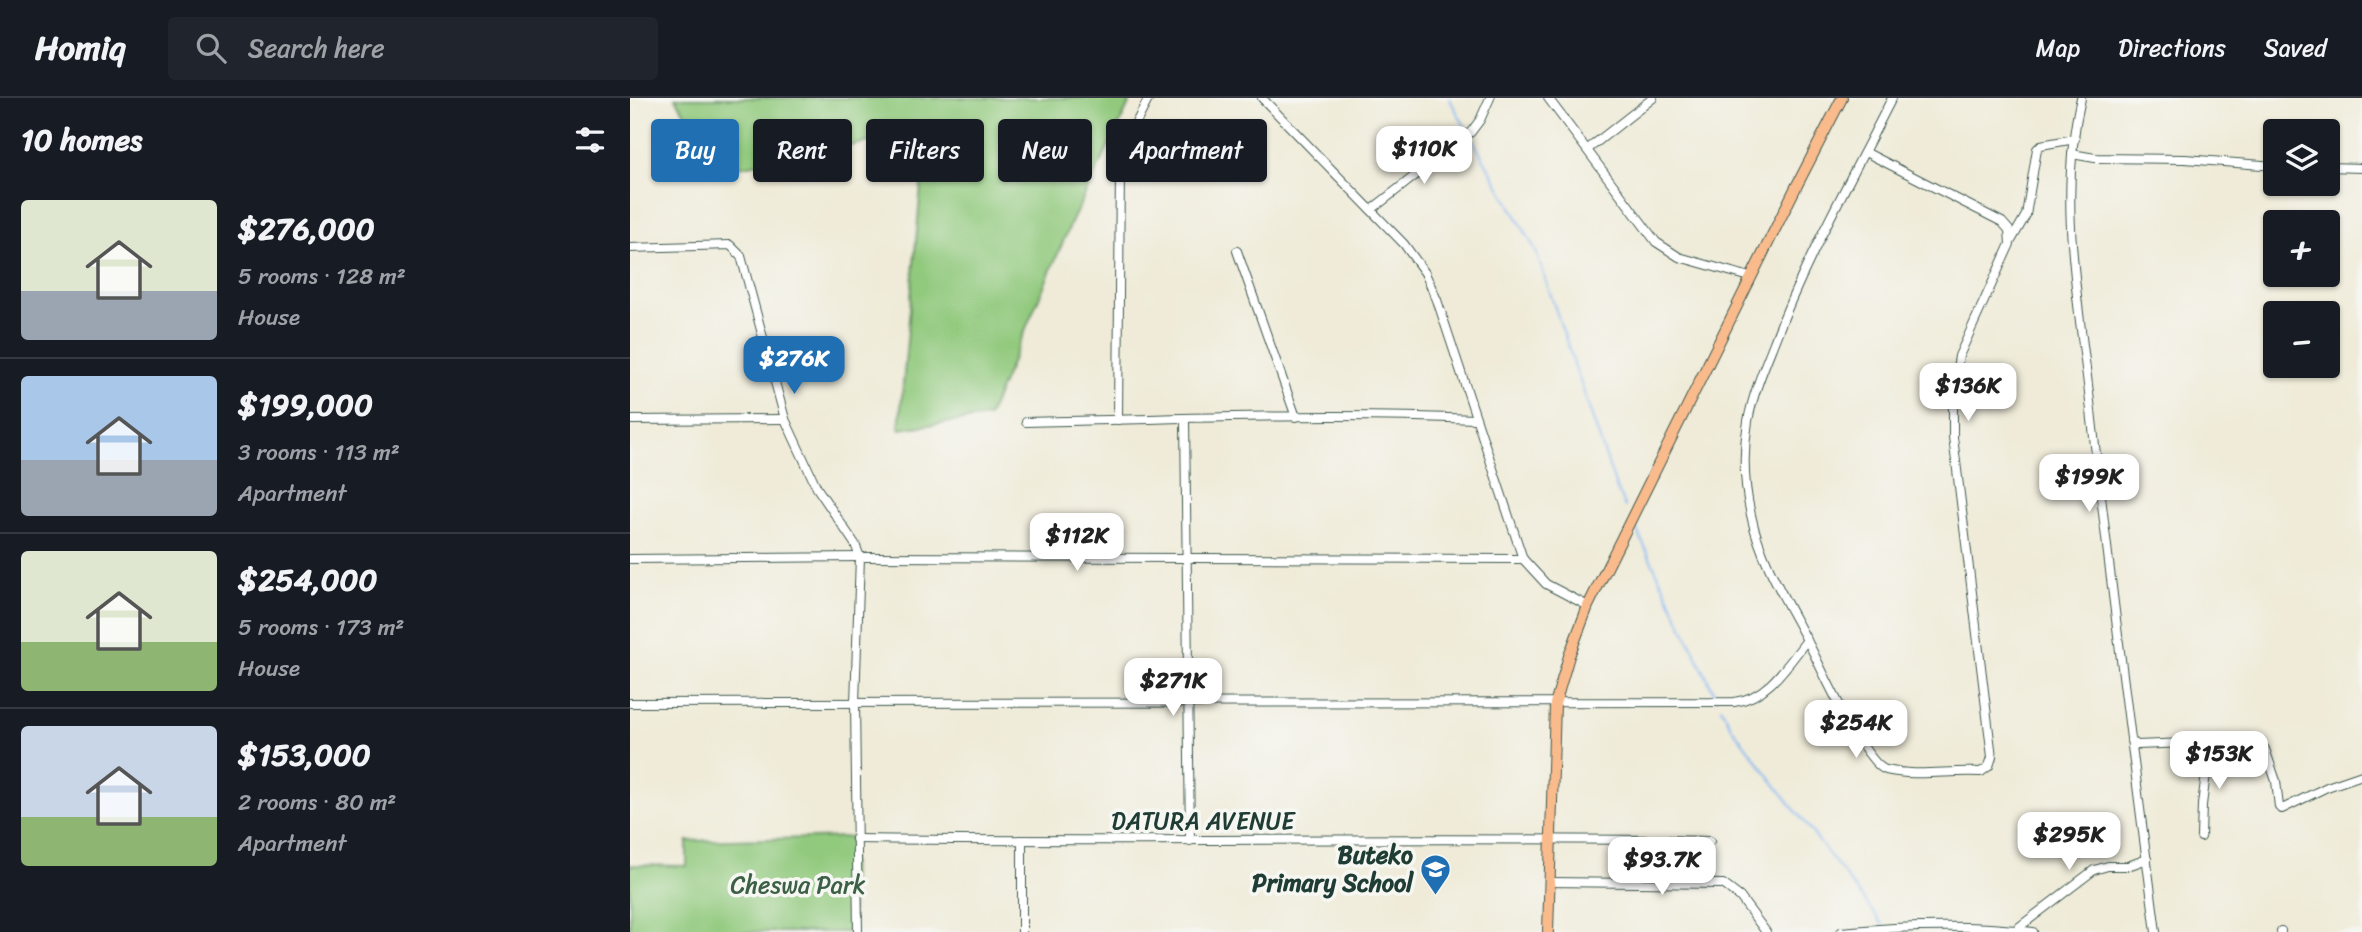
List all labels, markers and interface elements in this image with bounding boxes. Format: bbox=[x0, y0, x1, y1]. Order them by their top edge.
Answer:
search box bbox=[168, 17, 658, 80]
text: Homiq bbox=[35, 19, 126, 77]
text: Search here bbox=[248, 25, 385, 71]
text: Map bbox=[2036, 27, 2080, 69]
text: Directions bbox=[2118, 27, 2226, 69]
text: Saved bbox=[2264, 27, 2327, 69]
icon: search bbox=[192, 29, 230, 67]
text: 10 homes bbox=[21, 113, 142, 167]
chip: Buy bbox=[651, 119, 739, 182]
chip: Rent bbox=[753, 119, 852, 182]
chip: Filters bbox=[866, 119, 984, 182]
chip: New bbox=[998, 119, 1092, 182]
chip: Apartment bbox=[1106, 119, 1267, 182]
map controls bbox=[2263, 119, 2340, 378]
button: layers bbox=[2263, 119, 2340, 196]
icon: filters bbox=[571, 121, 609, 159]
pin: $110K bbox=[1375, 126, 1473, 186]
text: $110K bbox=[1392, 128, 1456, 169]
text: $276,000 bbox=[238, 202, 375, 256]
button: + bbox=[2263, 210, 2340, 287]
icon: home bbox=[77, 228, 161, 312]
text: 5 rooms · 128 m² bbox=[238, 256, 406, 297]
text: House bbox=[238, 297, 300, 338]
button: − bbox=[2263, 301, 2340, 378]
pin: $276K bbox=[745, 336, 843, 396]
text: $276K bbox=[760, 338, 828, 379]
pin: $136K bbox=[1919, 364, 2017, 423]
text: $136K bbox=[1935, 365, 2001, 406]
text: $199,000 bbox=[238, 378, 373, 432]
icon: home bbox=[77, 404, 161, 488]
text: 3 rooms · 113 m² bbox=[238, 432, 400, 473]
pin: $199K bbox=[2040, 454, 2138, 514]
text: $199K bbox=[2055, 456, 2123, 497]
text: Apartment bbox=[238, 473, 347, 514]
pin: $112K bbox=[1028, 514, 1126, 573]
text: $112K bbox=[1046, 515, 1108, 556]
text: $254,000 bbox=[238, 553, 378, 607]
icon: home bbox=[77, 579, 161, 663]
text: 5 rooms · 173 m² bbox=[238, 607, 404, 648]
text: House bbox=[238, 648, 300, 689]
pin: $271K bbox=[1124, 658, 1222, 718]
text: $271K bbox=[1140, 660, 1206, 701]
pin: $254K bbox=[1807, 700, 1905, 760]
text: $254K bbox=[1820, 702, 1892, 743]
text: $153,000 bbox=[238, 728, 371, 782]
pin: $153K bbox=[2170, 732, 2268, 791]
text: $153K bbox=[2186, 733, 2252, 774]
icon: home bbox=[77, 754, 161, 838]
text: 2 rooms · 80 m² bbox=[238, 782, 396, 823]
street label: DATURA AVENUE bbox=[1111, 800, 1296, 842]
pin: $295K bbox=[2020, 812, 2118, 872]
text: $295K bbox=[2034, 814, 2104, 855]
text: Apartment bbox=[238, 823, 347, 864]
place label: Buteko Primary School bbox=[1252, 834, 1414, 904]
pin: $93.7K bbox=[1605, 838, 1719, 897]
text: $93.7K bbox=[1624, 839, 1700, 880]
school or university icon: Buteko Primary School bbox=[1419, 852, 1453, 896]
park label: Cheswa Park bbox=[731, 864, 866, 906]

